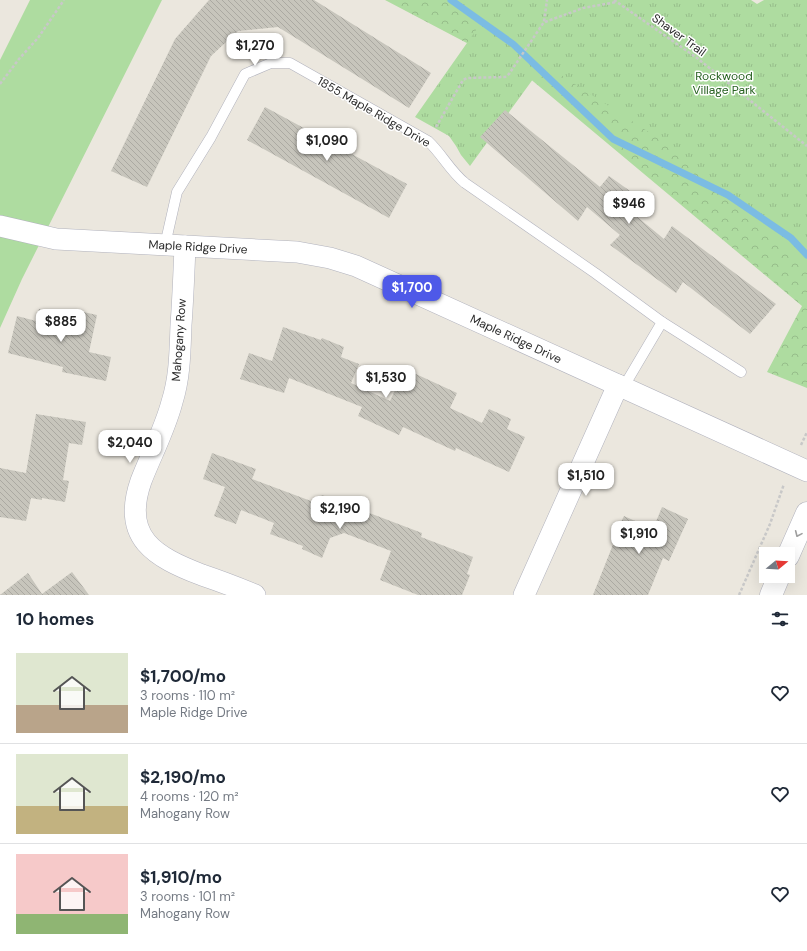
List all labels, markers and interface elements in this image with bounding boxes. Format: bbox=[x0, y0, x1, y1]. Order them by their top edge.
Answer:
street label: Shaver Trail bbox=[649, 10, 709, 60]
pin: $1,270 bbox=[222, 33, 288, 67]
text: $1,270 bbox=[235, 37, 275, 54]
park label: Rockwood Village Park bbox=[693, 68, 755, 98]
street label: 1855 Maple Ridge Drive bbox=[315, 73, 434, 151]
pin: $1,090 bbox=[294, 128, 360, 162]
text: $1,090 bbox=[306, 132, 348, 149]
pin: $946 bbox=[605, 191, 653, 225]
text: $946 bbox=[613, 195, 645, 212]
street label: Maple Ridge Drive bbox=[148, 236, 248, 258]
pin: $1,700 bbox=[379, 275, 445, 309]
text: $1,700 bbox=[392, 279, 433, 296]
street label: Mahogany Row bbox=[168, 298, 190, 382]
pin: $885 bbox=[37, 309, 85, 343]
street label: Maple Ridge Drive bbox=[468, 311, 565, 367]
text: $885 bbox=[45, 313, 77, 330]
pin: $1,530 bbox=[353, 365, 419, 399]
text: $1,530 bbox=[366, 369, 406, 386]
pin: $2,040 bbox=[97, 430, 163, 464]
text: $2,040 bbox=[107, 434, 153, 451]
pin: $1,510 bbox=[553, 463, 619, 497]
text: $1,510 bbox=[567, 467, 605, 484]
pin: $2,190 bbox=[307, 496, 373, 530]
text: $2,190 bbox=[320, 500, 360, 517]
pin: $1,910 bbox=[606, 521, 672, 555]
text: $1,910 bbox=[620, 525, 658, 542]
one-way arrow bbox=[794, 531, 802, 538]
north arrow bbox=[759, 547, 795, 583]
map controls bbox=[759, 547, 795, 583]
text: 10 homes bbox=[16, 608, 94, 630]
icon: filters bbox=[769, 608, 791, 630]
text: $1,700/mo bbox=[140, 665, 226, 687]
icon: home bbox=[48, 669, 96, 717]
icon: heart bbox=[769, 682, 791, 704]
text: 3 rooms · 110 m² bbox=[140, 687, 235, 704]
text: Maple Ridge Drive bbox=[140, 704, 248, 721]
text: $2,190/mo bbox=[140, 766, 226, 788]
icon: home bbox=[48, 770, 96, 818]
icon: heart bbox=[769, 783, 791, 805]
text: 4 rooms · 120 m² bbox=[140, 788, 239, 805]
text: Mahogany Row bbox=[140, 805, 230, 822]
text: $1,910/mo bbox=[140, 866, 222, 888]
icon: home bbox=[48, 870, 96, 918]
icon: heart bbox=[769, 883, 791, 905]
text: 3 rooms · 101 m² bbox=[140, 888, 235, 905]
text: Mahogany Row bbox=[140, 905, 230, 922]

